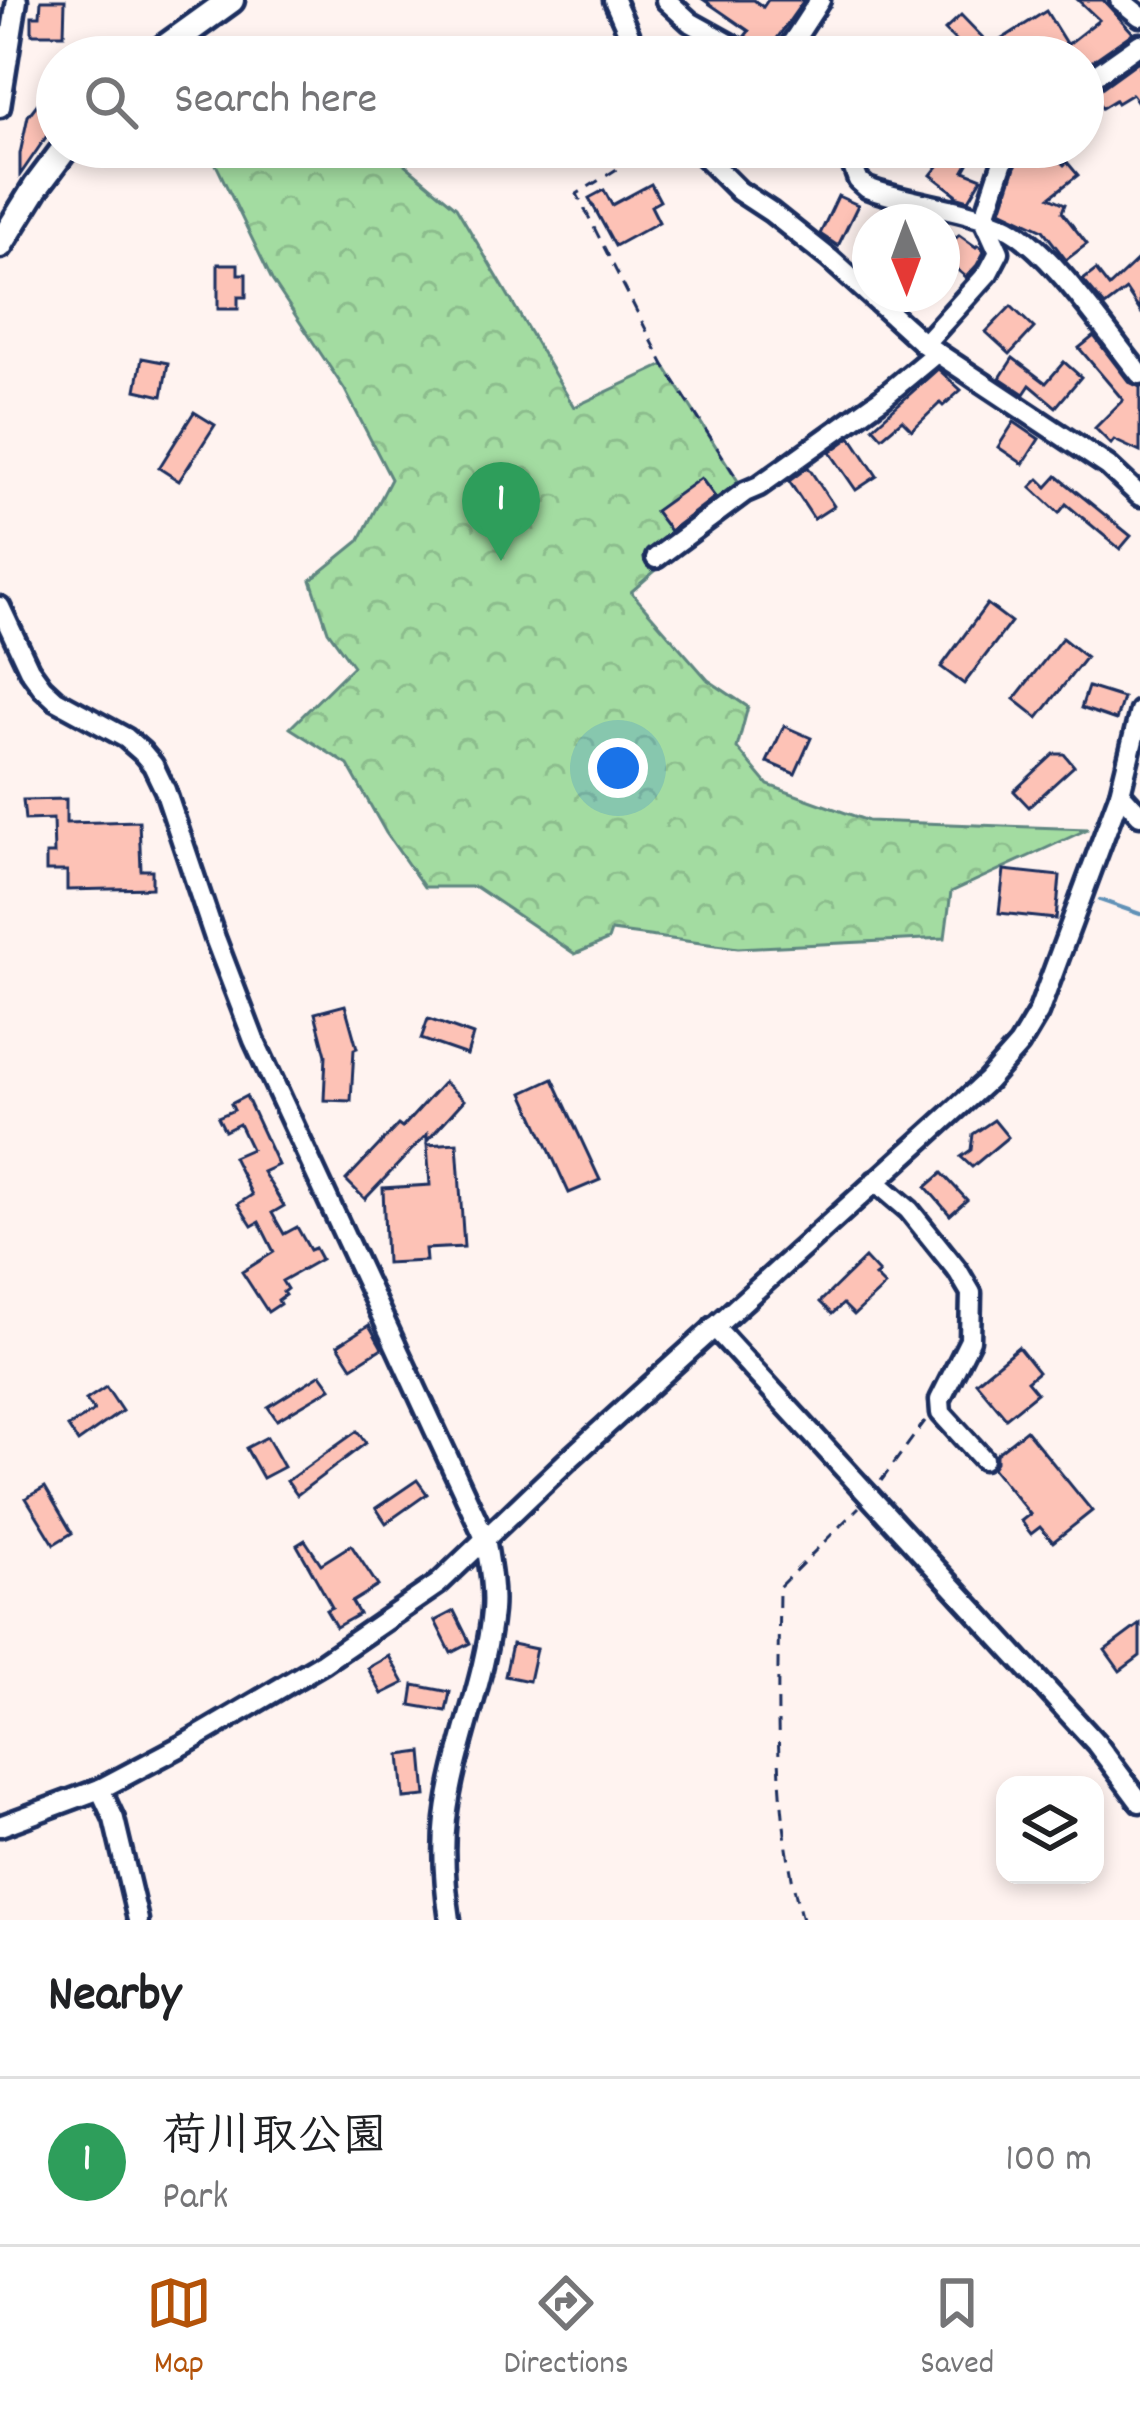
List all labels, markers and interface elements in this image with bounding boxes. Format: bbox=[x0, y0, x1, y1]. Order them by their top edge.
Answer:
search box bbox=[36, 36, 1104, 168]
icon: search bbox=[78, 69, 144, 135]
text: Search here bbox=[174, 70, 377, 134]
north arrow bbox=[852, 204, 960, 312]
pin: 1 bbox=[462, 462, 540, 561]
your location bbox=[588, 738, 648, 798]
map controls bbox=[996, 1776, 1104, 1884]
button: layers bbox=[996, 1776, 1104, 1884]
text: Nearby bbox=[48, 1962, 181, 2034]
text: 荷川取公園 bbox=[162, 2108, 387, 2172]
text: 1 bbox=[83, 2134, 91, 2189]
text: 100 m bbox=[1005, 2134, 1092, 2189]
text: Park bbox=[162, 2172, 228, 2227]
tab: Map bbox=[146, 2270, 212, 2389]
tab: Directions bbox=[504, 2270, 629, 2389]
tab: Saved bbox=[920, 2270, 994, 2389]

